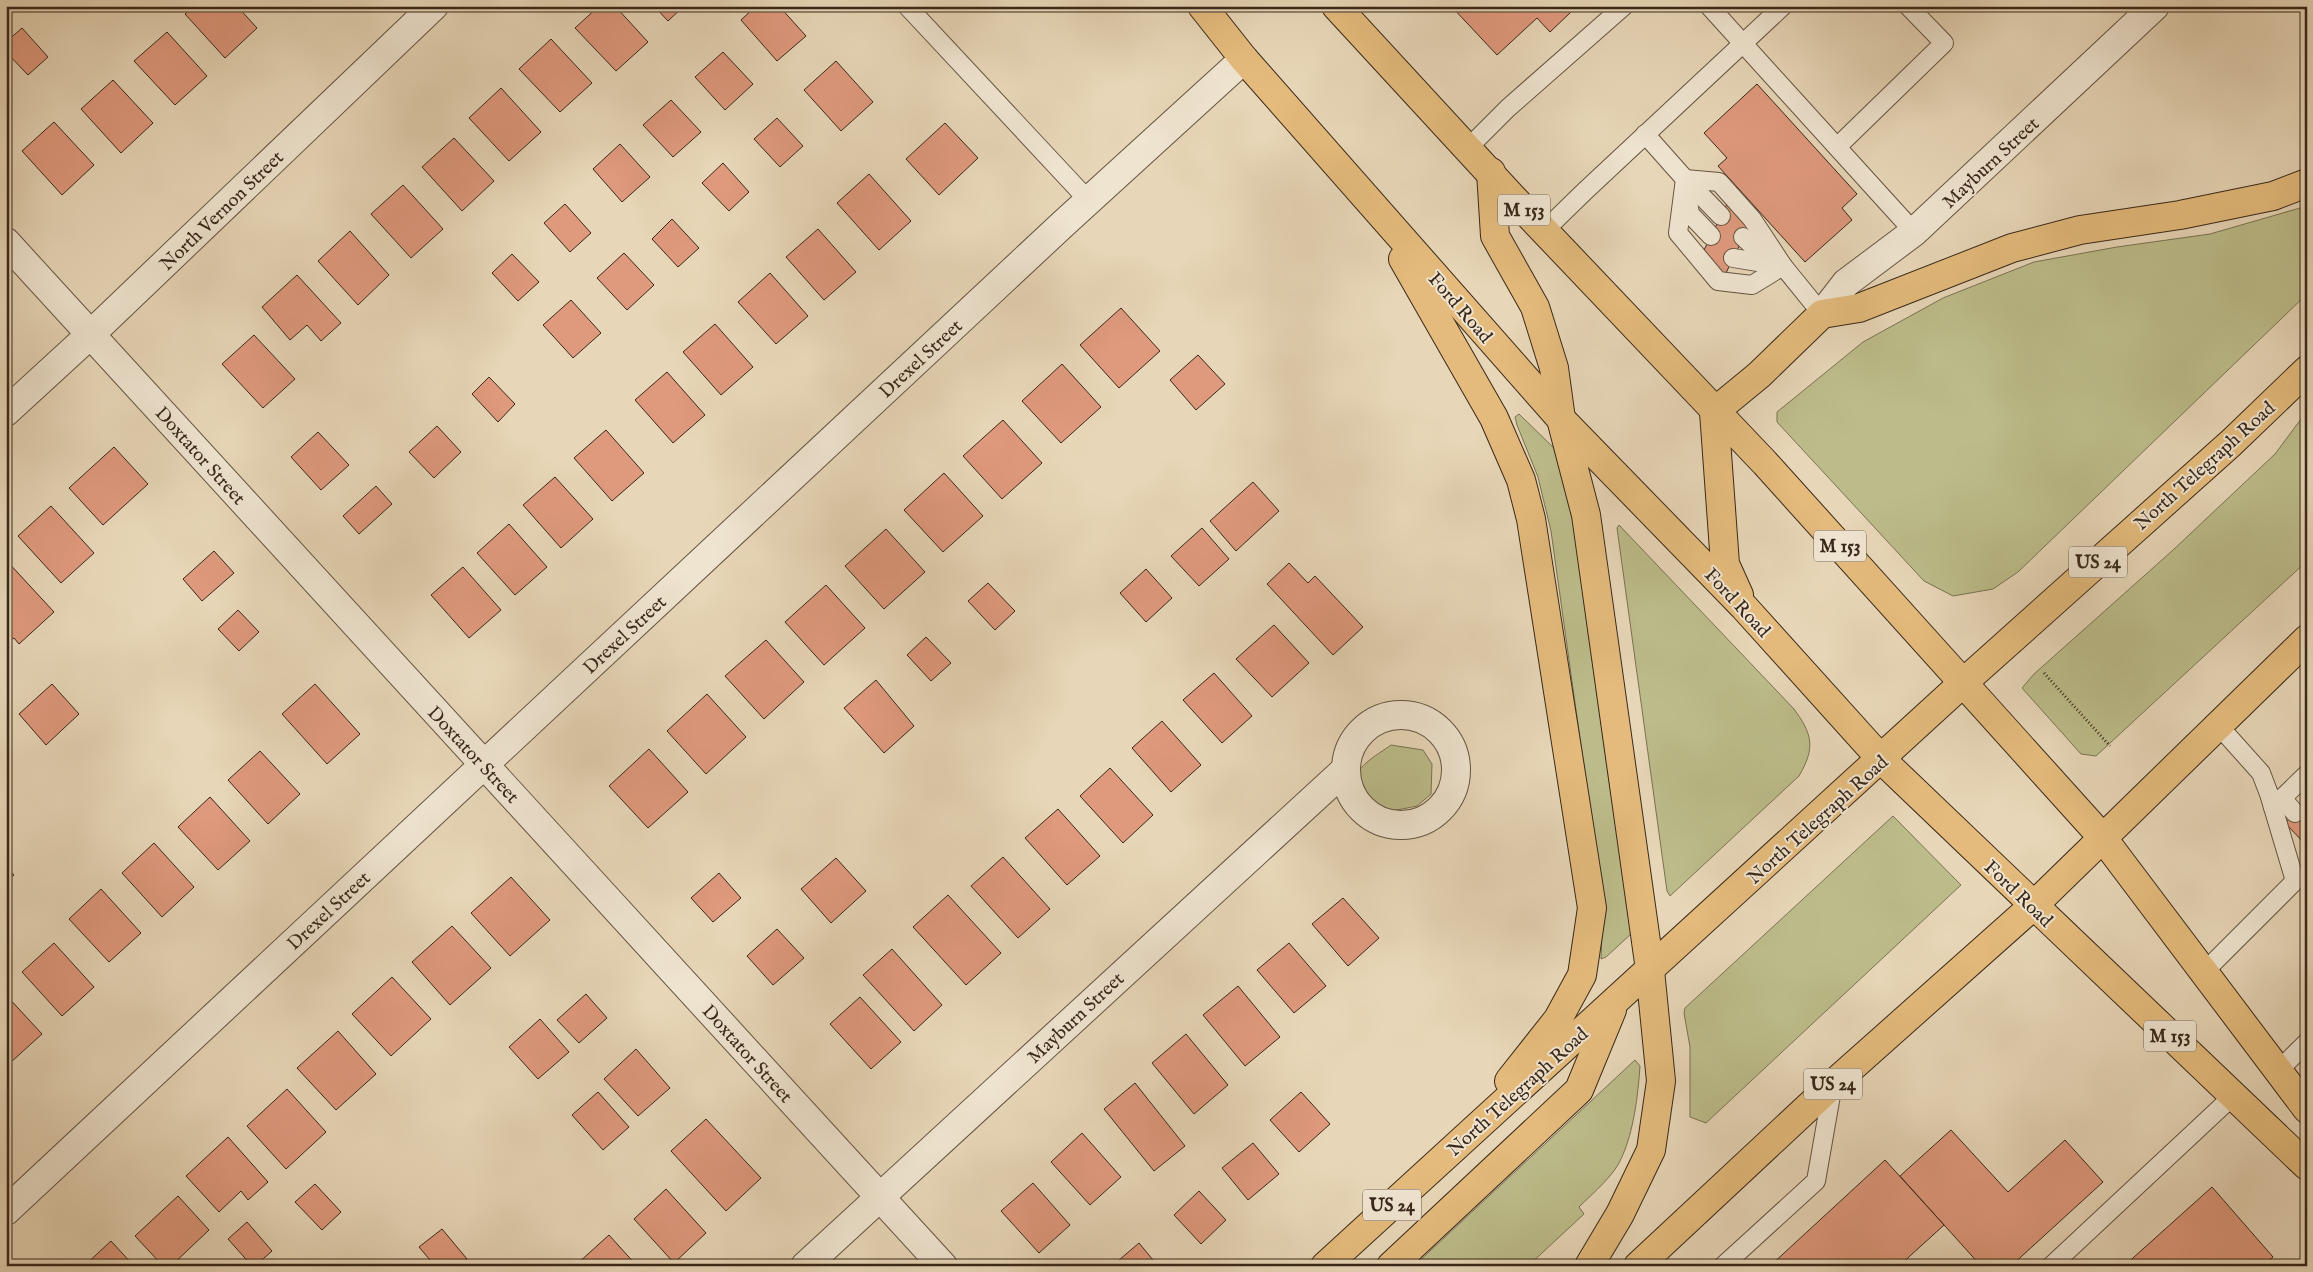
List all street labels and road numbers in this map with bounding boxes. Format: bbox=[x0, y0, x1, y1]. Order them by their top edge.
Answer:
street label: Mayburn Street bbox=[1938, 112, 2045, 214]
street label: North Vernon Street bbox=[156, 146, 290, 277]
road number: M 153 bbox=[1498, 194, 1550, 226]
street label: Ford Road bbox=[1422, 268, 1497, 349]
street label: Drexel Street bbox=[875, 314, 968, 404]
street label: North Telegraph Road bbox=[2130, 396, 2281, 536]
street label: Doxtator Street bbox=[149, 402, 250, 511]
road number: M 153 bbox=[1814, 530, 1866, 562]
road number: US 24 bbox=[2069, 546, 2127, 578]
street label: Ford Road bbox=[1698, 564, 1775, 644]
street label: Drexel Street bbox=[579, 590, 672, 680]
street label: Doxtator Street bbox=[421, 702, 524, 809]
street label: North Telegraph Road bbox=[1743, 750, 1894, 890]
street label: Ford Road bbox=[1978, 856, 2058, 934]
street label: Drexel Street bbox=[283, 866, 376, 956]
street label: Mayburn Street bbox=[1023, 967, 1130, 1069]
street label: Doxtator Street bbox=[696, 1000, 797, 1109]
road number: M 153 bbox=[2144, 1020, 2196, 1052]
street label: North Telegraph Road bbox=[1443, 1022, 1594, 1162]
road number: US 24 bbox=[1804, 1068, 1862, 1100]
road number: US 24 bbox=[1363, 1190, 1421, 1220]

